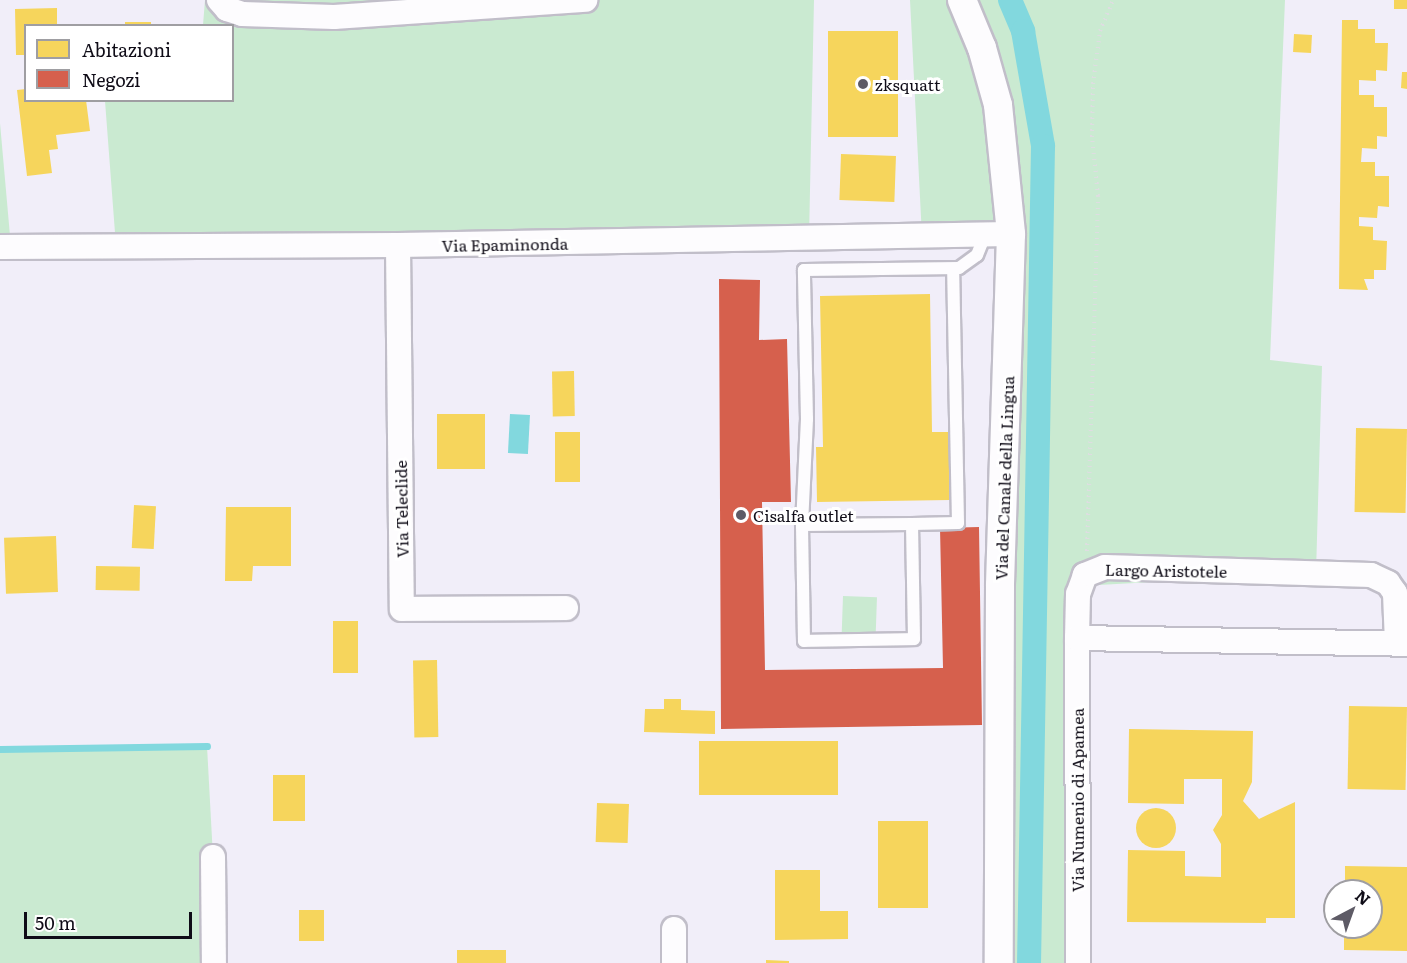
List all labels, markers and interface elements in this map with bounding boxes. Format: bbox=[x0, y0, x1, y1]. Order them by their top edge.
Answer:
legend bbox=[24, 24, 234, 102]
text: Abitazioni bbox=[82, 36, 171, 63]
text: Negozi bbox=[82, 66, 140, 93]
place label: zksquatt bbox=[875, 74, 940, 94]
marker: zksquatt bbox=[856, 77, 870, 91]
street label: Via Epaminonda bbox=[441, 233, 569, 255]
street label: Via del Canale della Lingua bbox=[991, 376, 1017, 580]
street label: Via Teleclide bbox=[391, 460, 411, 558]
place label: Cisalfa outlet bbox=[753, 505, 854, 525]
marker: Cisalfa outlet bbox=[734, 508, 748, 522]
street label: Largo Aristotele bbox=[1105, 559, 1227, 581]
street label: Via Numenio di Apamea bbox=[1067, 708, 1087, 892]
north arrow bbox=[1323, 879, 1383, 939]
text: N bbox=[1351, 883, 1376, 910]
scale bar bbox=[27, 900, 195, 938]
text: 50 m bbox=[35, 909, 76, 936]

